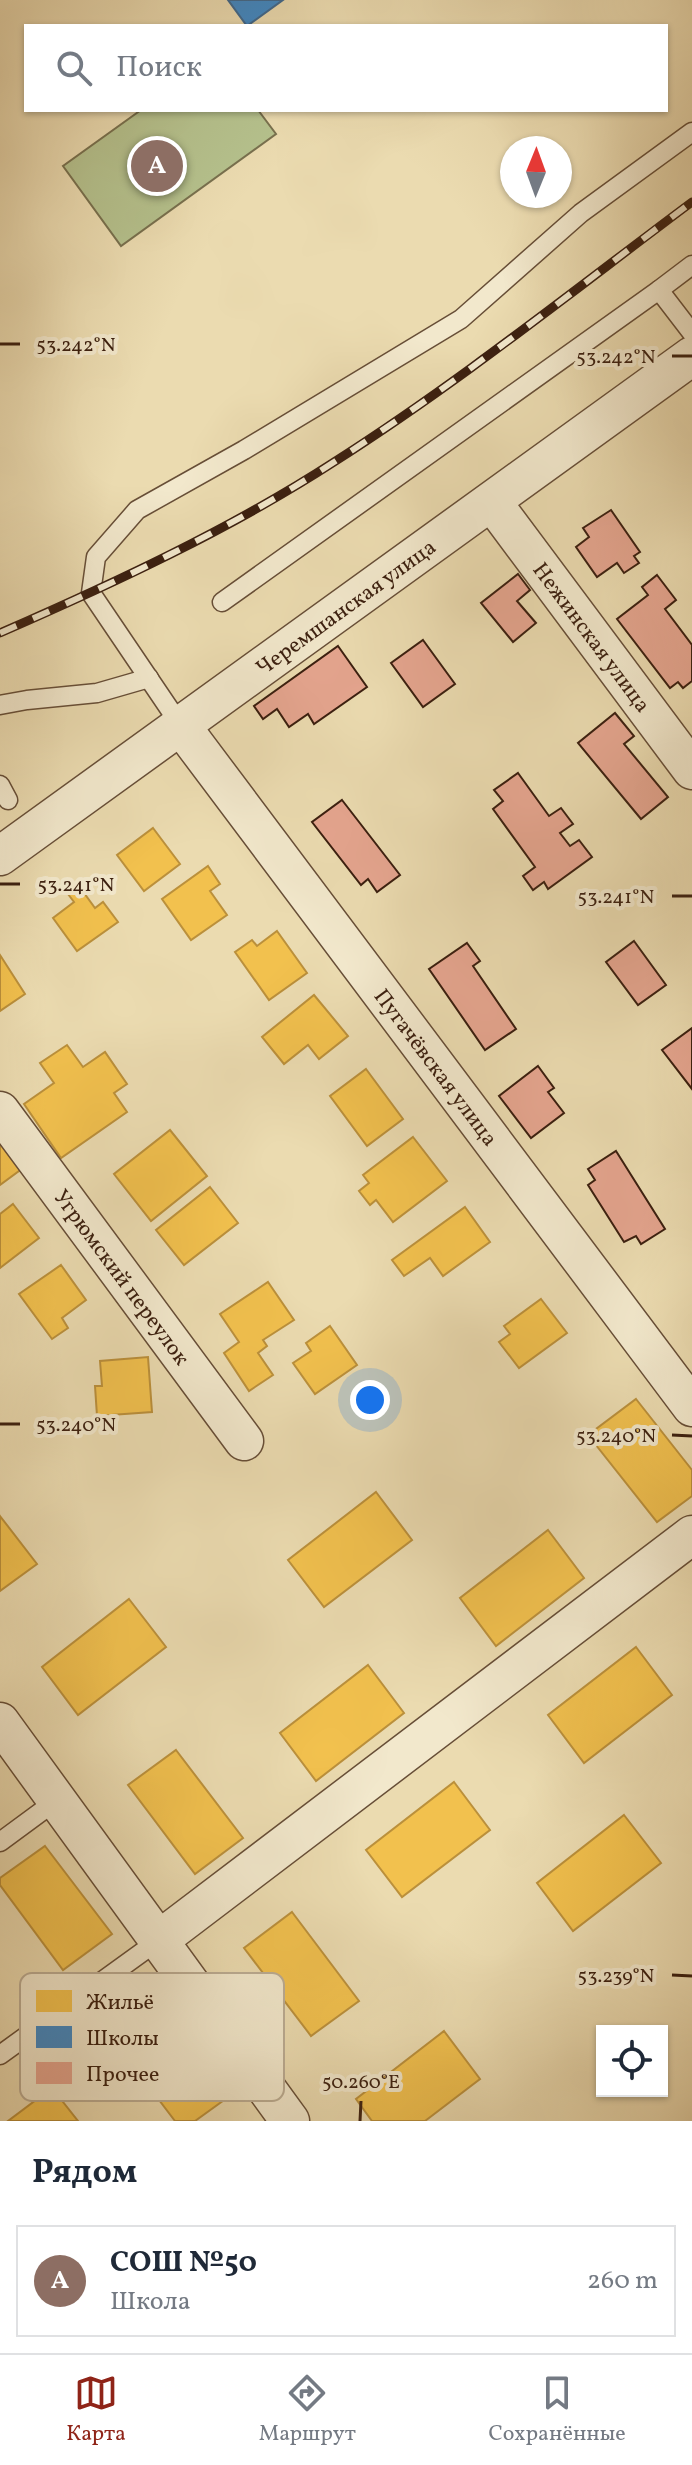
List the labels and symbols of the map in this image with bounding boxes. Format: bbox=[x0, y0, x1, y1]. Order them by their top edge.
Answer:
pin: A bbox=[131, 136, 183, 196]
north arrow bbox=[500, 136, 572, 208]
text: 53.242°N bbox=[36, 332, 116, 360]
text: 53.242°N bbox=[576, 344, 656, 372]
street label: Черемшанская улица bbox=[250, 533, 443, 684]
street label: Нежинская улица bbox=[524, 557, 657, 720]
text: 53.241°N bbox=[38, 872, 115, 900]
text: 53.241°N bbox=[578, 884, 655, 912]
street label: Пугачёвская улица bbox=[365, 983, 504, 1153]
street label: Угрюмский переулок bbox=[45, 1184, 196, 1373]
your location bbox=[350, 1380, 390, 1420]
text: 53.240°N bbox=[36, 1412, 116, 1440]
text: 53.240°N bbox=[576, 1423, 656, 1451]
text: 53.239°N bbox=[578, 1963, 655, 1991]
legend bbox=[20, 1973, 284, 2101]
text: Жильё bbox=[86, 1988, 154, 2019]
text: Школы bbox=[86, 2024, 159, 2055]
text: Прочее bbox=[86, 2060, 159, 2091]
text: 50.260°E bbox=[322, 2069, 400, 2097]

